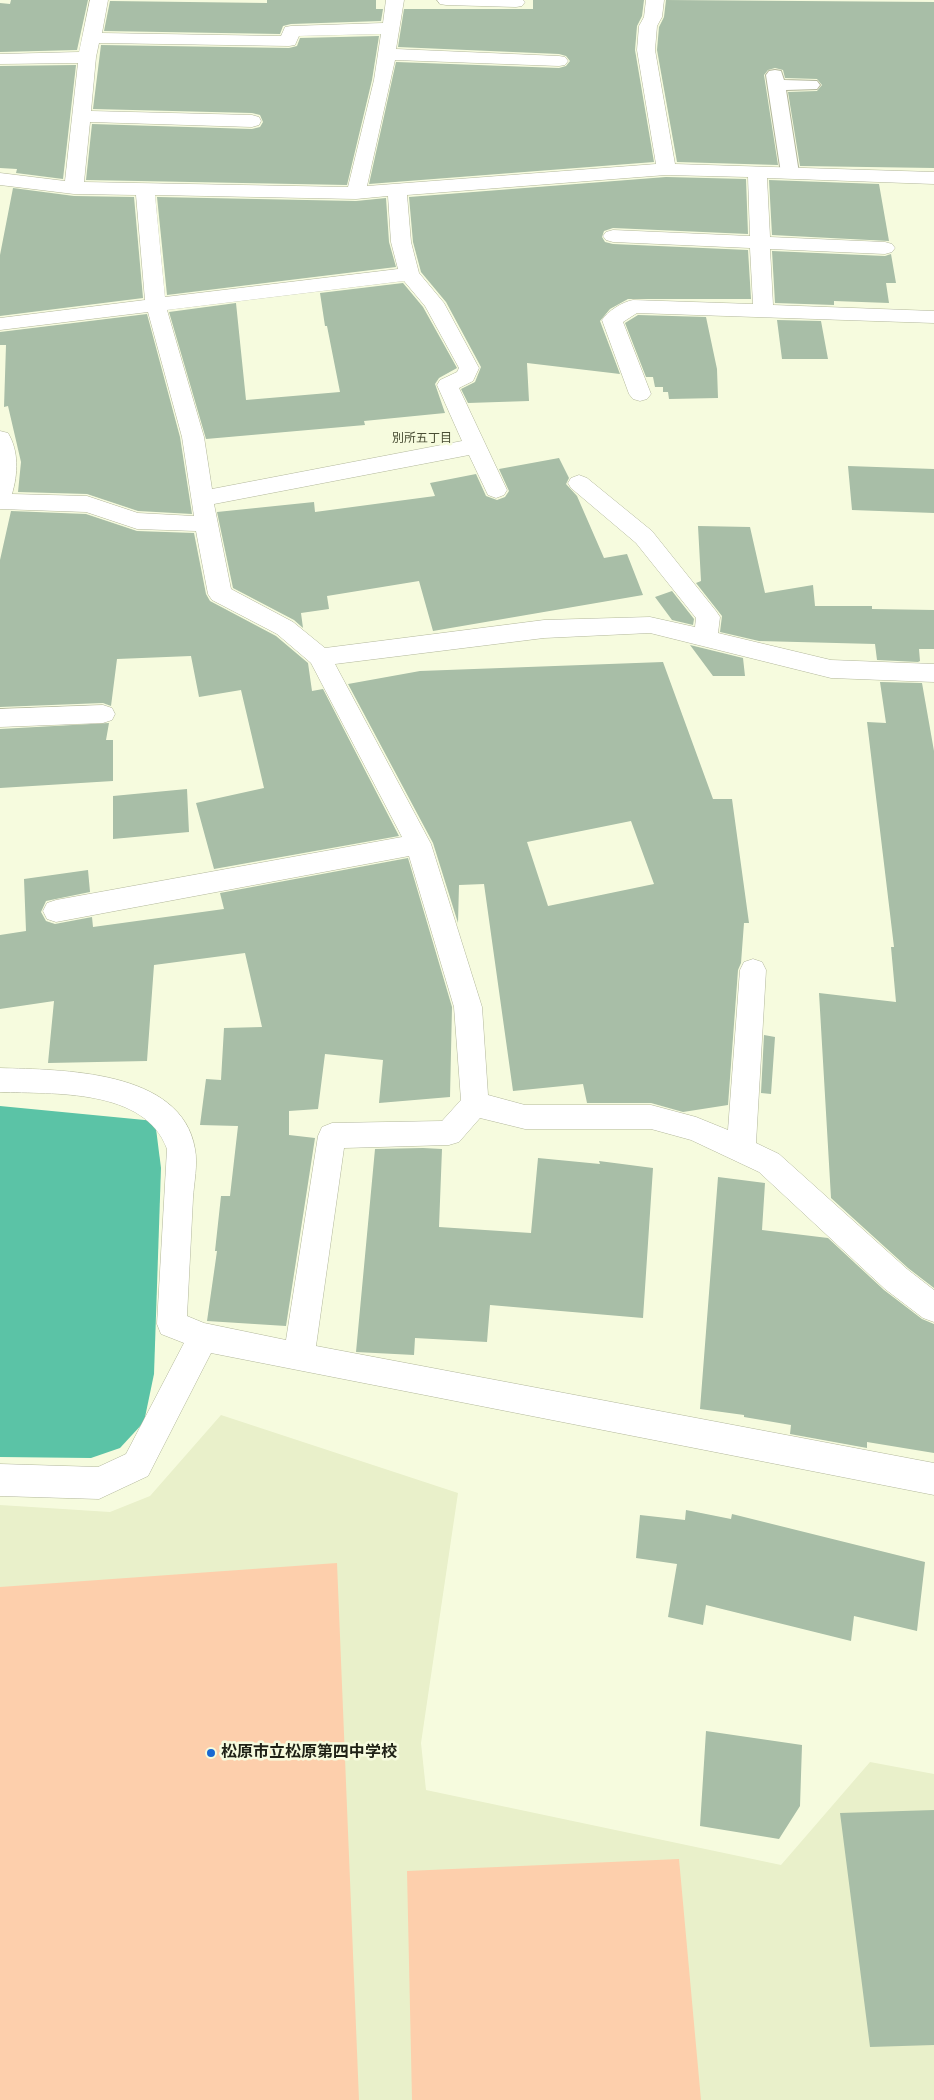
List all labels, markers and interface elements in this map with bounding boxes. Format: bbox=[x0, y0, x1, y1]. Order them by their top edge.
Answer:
district label: 別所五丁目 bbox=[392, 432, 452, 446]
place label: 松原市立松原第四中学校 bbox=[221, 1743, 397, 1763]
marker: 松原市立松原第四中学校 bbox=[205, 1747, 217, 1759]

